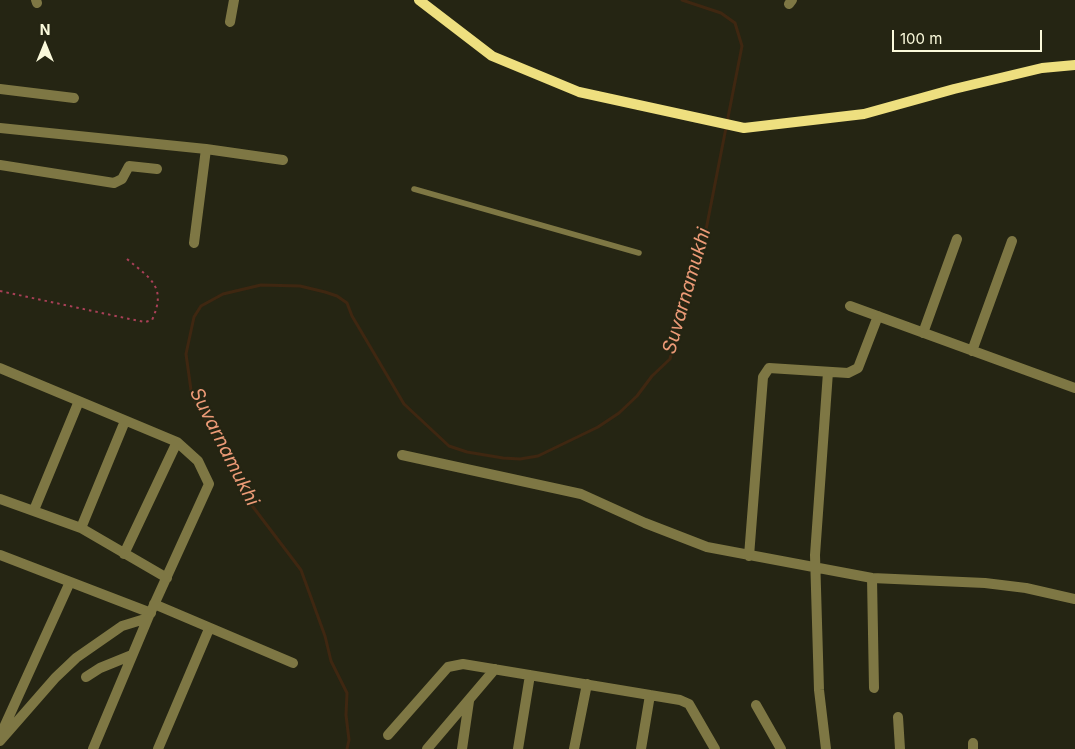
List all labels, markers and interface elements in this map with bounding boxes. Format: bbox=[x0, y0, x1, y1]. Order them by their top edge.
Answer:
north arrow bbox=[20, 20, 70, 70]
scale bar bbox=[895, 20, 1045, 52]
text: N bbox=[40, 21, 50, 38]
text: 100 m bbox=[900, 29, 942, 48]
water label: Suvarnamukhi bbox=[658, 225, 716, 357]
water label: Suvarnamukhi bbox=[184, 384, 264, 510]

